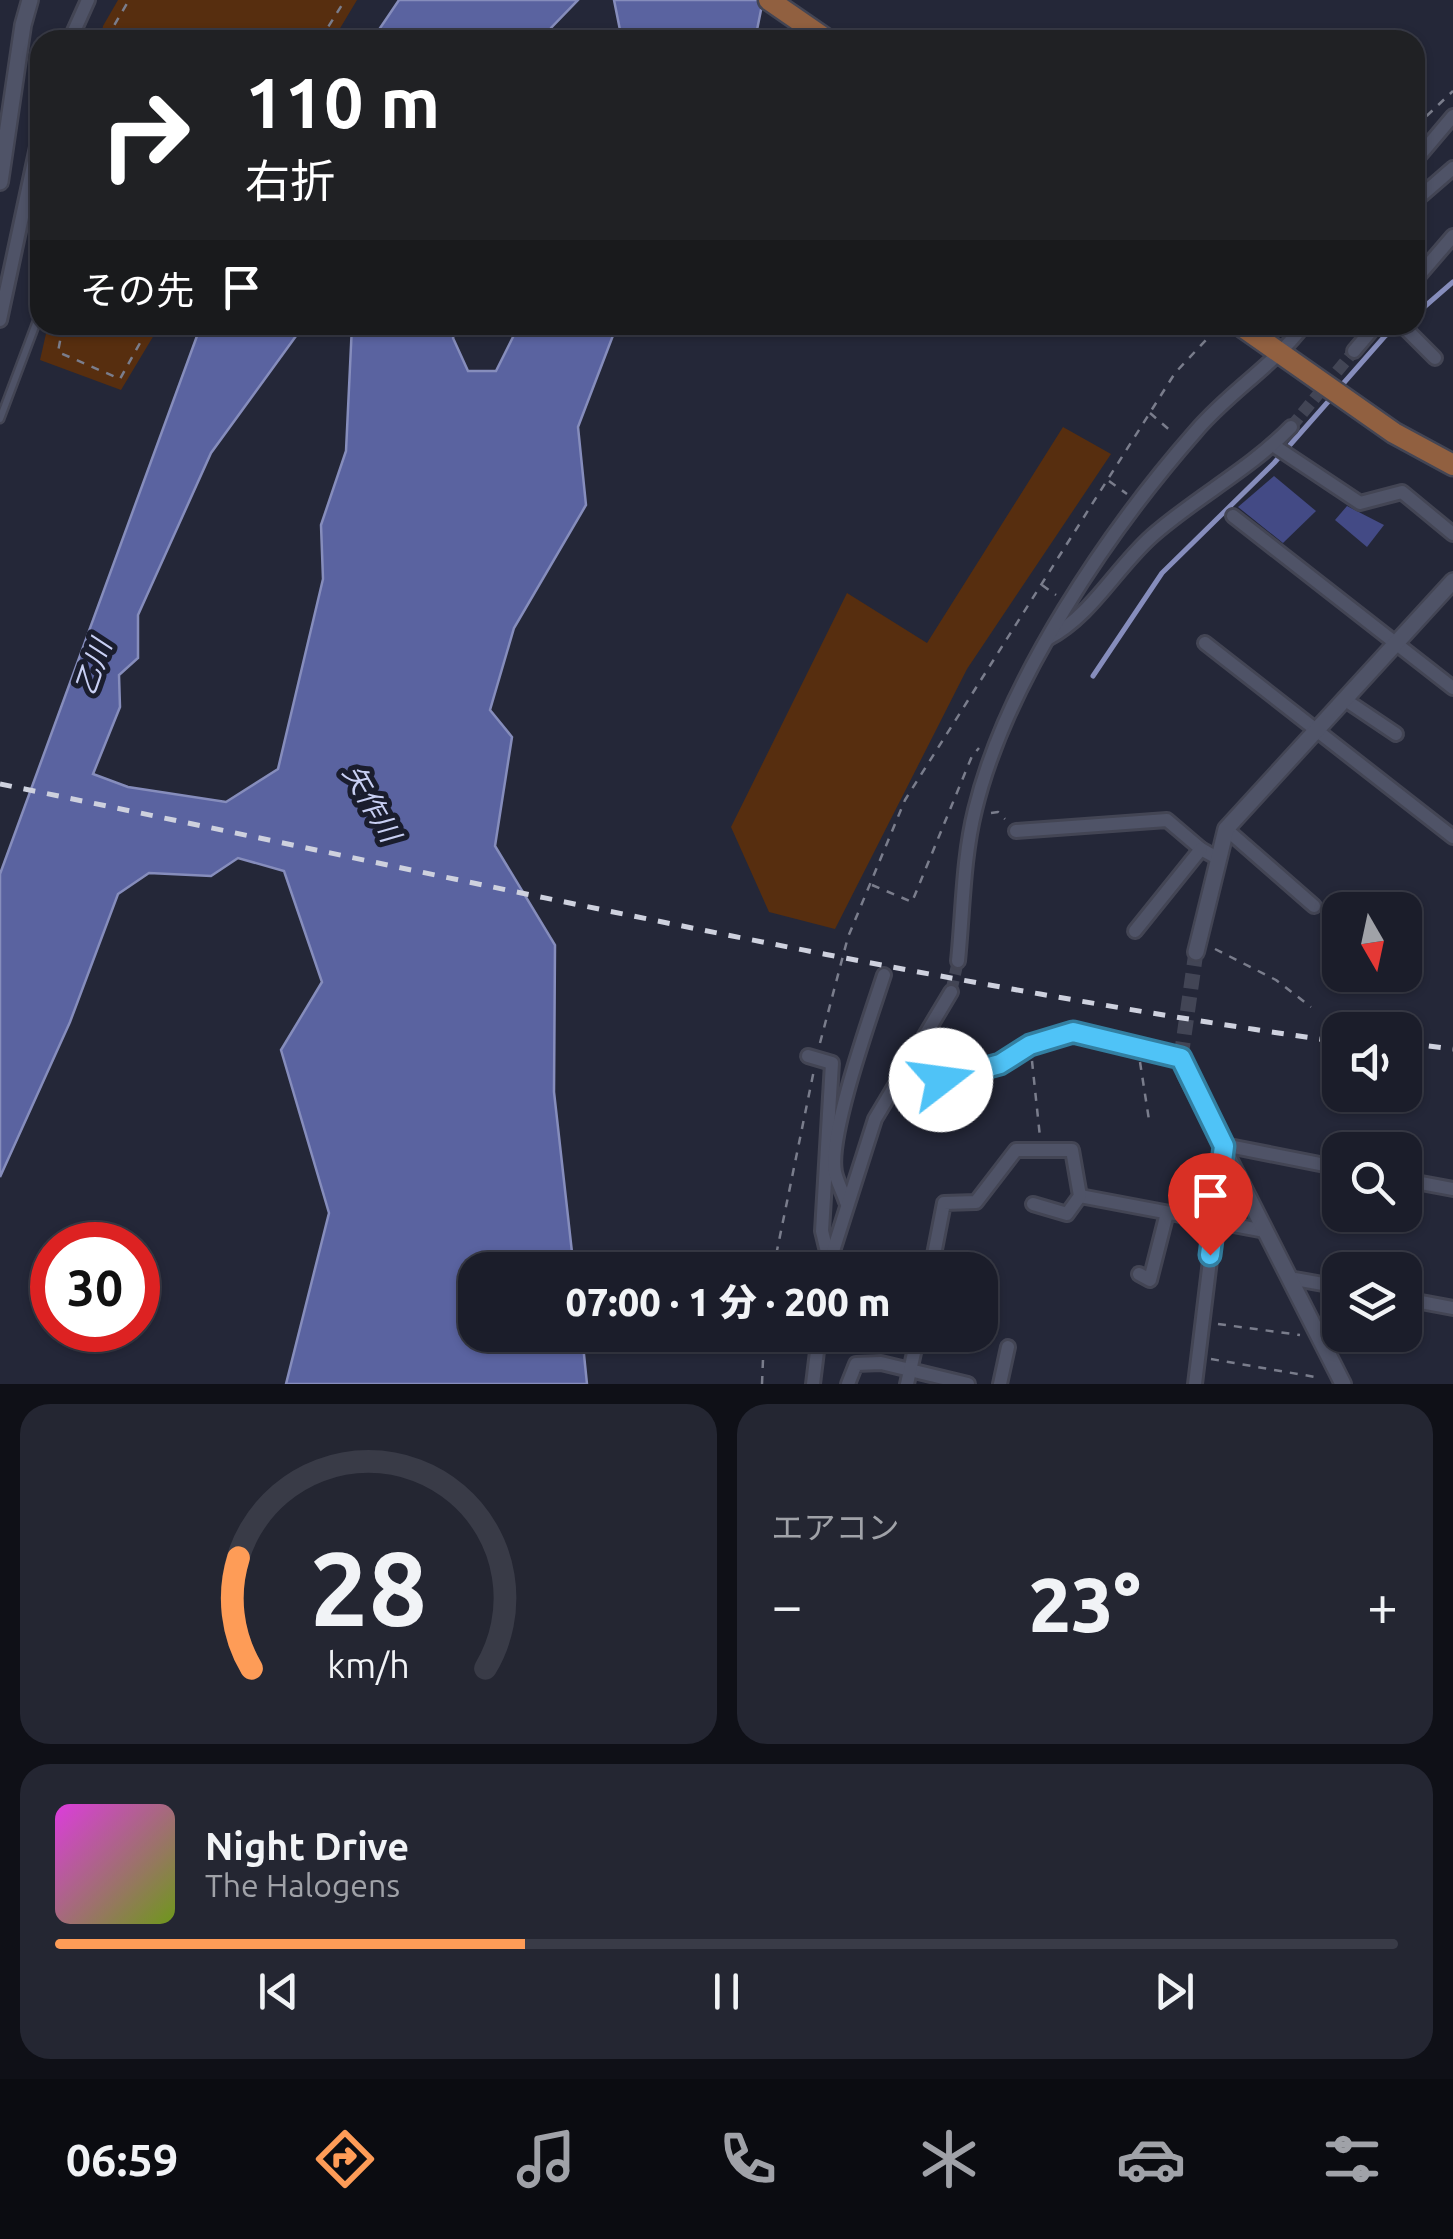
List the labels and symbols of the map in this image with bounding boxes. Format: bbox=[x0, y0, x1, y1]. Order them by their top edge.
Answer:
water label: 乙川 bbox=[69, 632, 117, 698]
water label: 矢作川 bbox=[338, 759, 408, 849]
north arrow bbox=[1322, 892, 1422, 992]
position arrow bbox=[889, 1028, 993, 1132]
pin bbox=[1168, 1153, 1253, 1256]
speed limit sign: 30 bbox=[30, 1222, 160, 1352]

